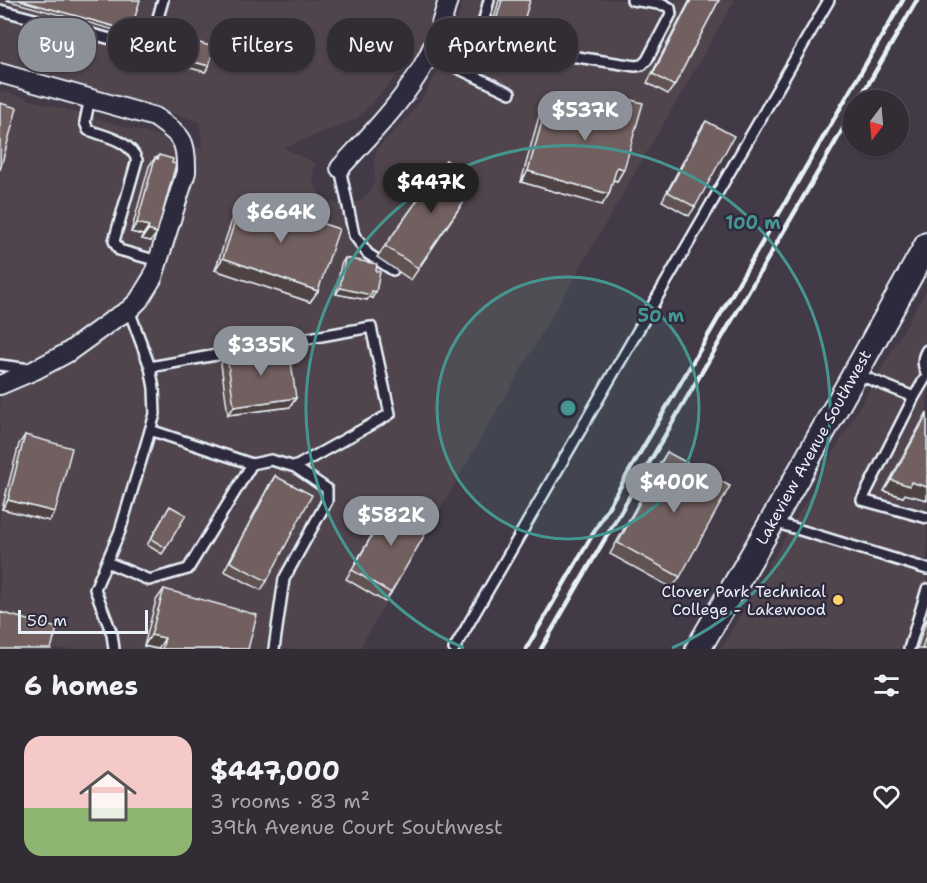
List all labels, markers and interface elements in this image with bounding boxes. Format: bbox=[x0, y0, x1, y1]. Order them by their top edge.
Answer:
chip: Buy bbox=[18, 18, 96, 72]
chip: Rent bbox=[108, 18, 198, 72]
chip: Filters bbox=[210, 18, 315, 72]
chip: New bbox=[327, 18, 414, 72]
chip: Apartment bbox=[426, 18, 578, 72]
north arrow bbox=[843, 90, 909, 156]
map controls bbox=[843, 90, 909, 156]
pin: $537K bbox=[543, 91, 627, 142]
text: $537K bbox=[552, 97, 618, 123]
pin: $447K bbox=[389, 163, 473, 214]
text: $447K bbox=[397, 169, 465, 195]
pin: $664K bbox=[239, 193, 323, 244]
text: $664K bbox=[246, 199, 316, 225]
text: 100 m bbox=[725, 211, 781, 235]
text: 50 m bbox=[638, 304, 685, 328]
pin: $335K bbox=[219, 326, 303, 377]
text: $335K bbox=[227, 332, 295, 358]
street label: Lakeview Avenue Southwest bbox=[751, 346, 876, 548]
centre of rings bbox=[558, 398, 578, 418]
pin: $400K bbox=[632, 463, 716, 514]
text: $400K bbox=[639, 469, 709, 495]
pin: $582K bbox=[349, 496, 433, 547]
text: $582K bbox=[357, 502, 425, 528]
place label: Clover Park Technical College - Lakewood bbox=[661, 581, 826, 620]
marker: Clover Park Technical College - Lakewood bbox=[831, 593, 845, 607]
scale bar bbox=[18, 607, 148, 634]
text: 50 m bbox=[27, 610, 67, 631]
text: 6 homes bbox=[24, 668, 138, 703]
icon: filters bbox=[870, 669, 903, 702]
text: $447,000 bbox=[210, 753, 340, 788]
icon: home bbox=[72, 760, 144, 832]
icon: heart bbox=[870, 780, 903, 813]
text: 3 rooms · 83 m² bbox=[210, 788, 370, 814]
text: 39th Avenue Court Southwest bbox=[210, 814, 503, 840]

